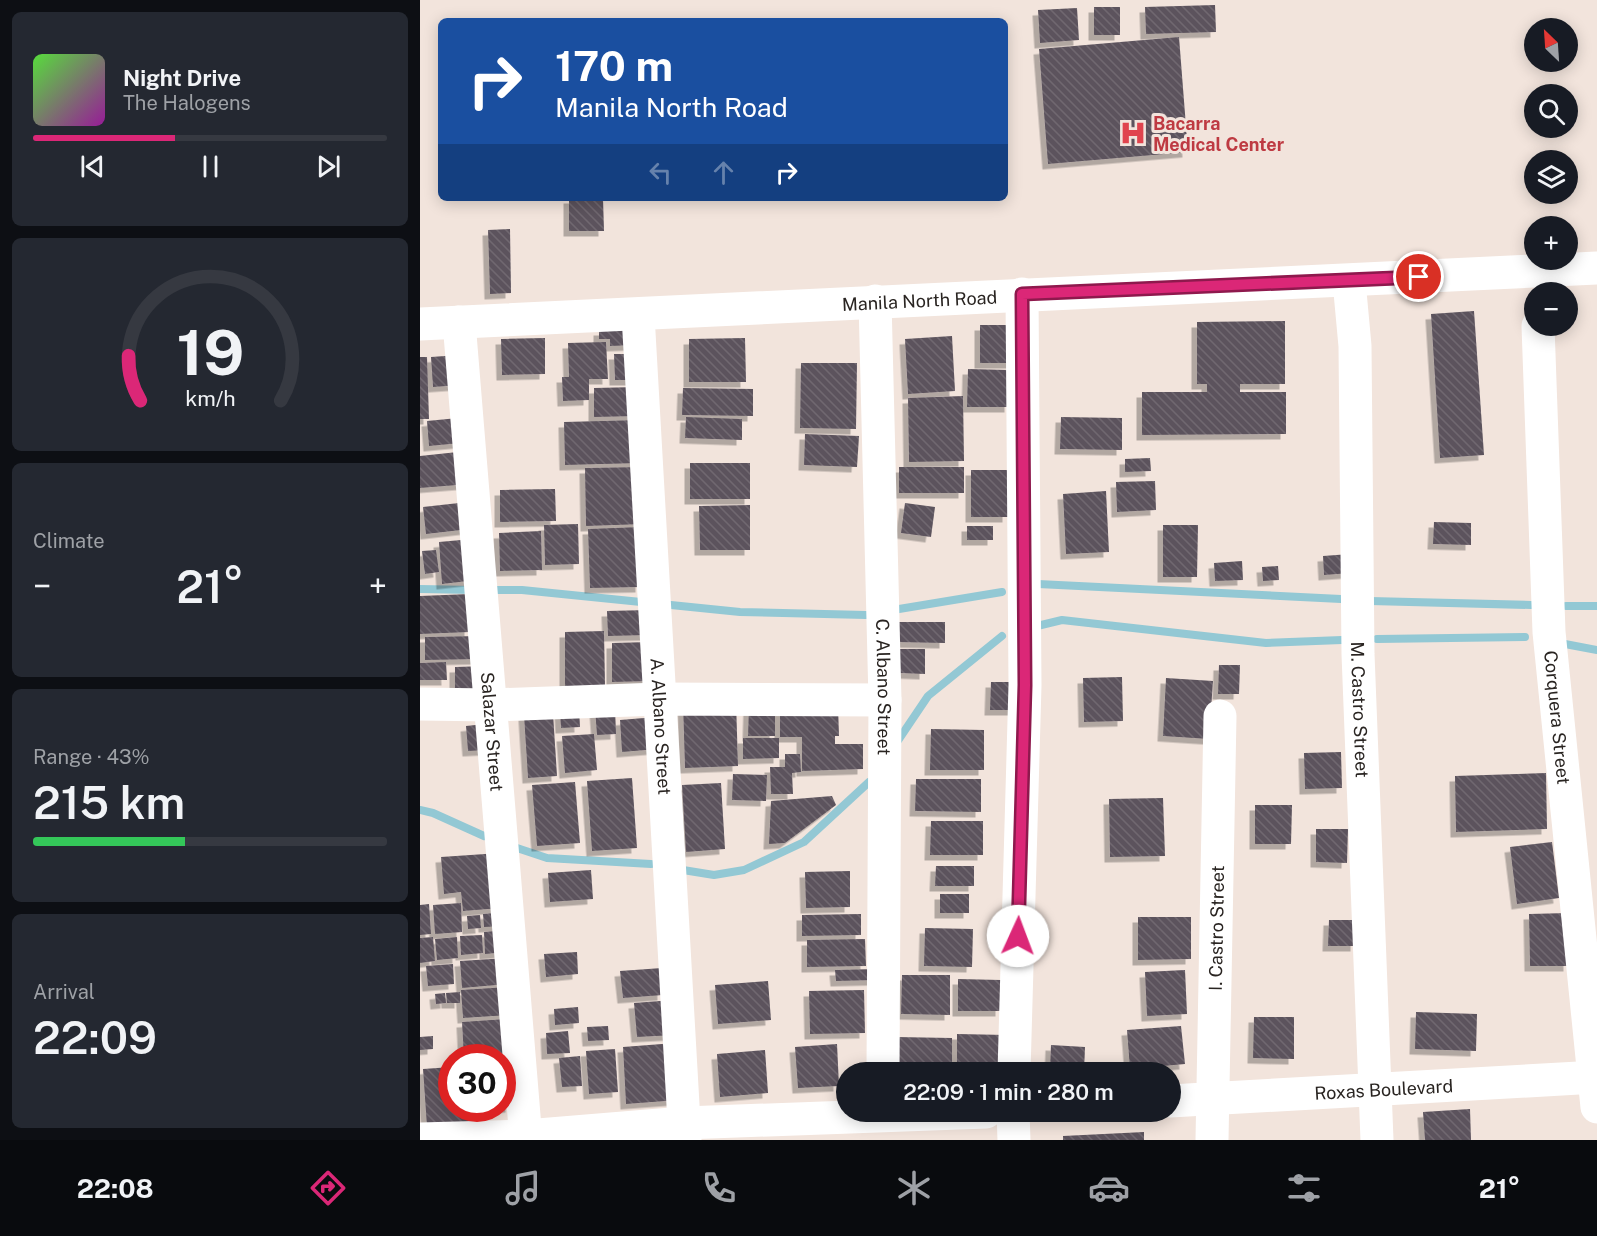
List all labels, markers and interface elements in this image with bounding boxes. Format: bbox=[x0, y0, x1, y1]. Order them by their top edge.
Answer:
north arrow bbox=[1524, 18, 1578, 72]
map controls bbox=[1524, 18, 1578, 336]
text: 170 m bbox=[555, 41, 673, 90]
icon: right bbox=[456, 42, 534, 120]
text: Night Drive bbox=[123, 65, 241, 91]
button: search bbox=[1524, 84, 1578, 138]
text: The Halogens bbox=[123, 91, 251, 115]
text: Manila North Road bbox=[555, 91, 788, 123]
place label: Bacarra Medical Center bbox=[1153, 113, 1285, 155]
hospital icon: Bacarra Medical Center bbox=[1118, 118, 1148, 148]
icon: previous bbox=[76, 150, 109, 183]
icon: pause bbox=[194, 150, 227, 183]
icon: next bbox=[312, 150, 345, 183]
button: layers bbox=[1524, 150, 1578, 204]
icon: left bbox=[644, 156, 677, 189]
icon: ahead bbox=[707, 156, 740, 189]
icon: right bbox=[770, 156, 803, 189]
button: + bbox=[1524, 216, 1578, 270]
pin bbox=[1393, 251, 1444, 302]
icon: arrive bbox=[1402, 260, 1435, 293]
button: − bbox=[1524, 282, 1578, 336]
street label: Manila North Road bbox=[841, 286, 998, 314]
text: 19 bbox=[176, 317, 244, 390]
text: km/h bbox=[185, 387, 235, 412]
text: Climate bbox=[33, 529, 105, 553]
text: 21° bbox=[176, 560, 244, 613]
text: − bbox=[33, 567, 51, 605]
text: + bbox=[369, 567, 387, 605]
street label: C. Albano Street bbox=[872, 618, 896, 755]
street label: M. Castro Street bbox=[1347, 641, 1373, 778]
street label: Corquera Street bbox=[1540, 649, 1575, 785]
street label: A. Albano Street bbox=[647, 657, 676, 795]
street label: Salazar Street bbox=[477, 671, 508, 792]
text: Range · 43% bbox=[33, 745, 150, 769]
text: 215 km bbox=[33, 776, 185, 829]
street label: I. Castro Street bbox=[1204, 865, 1228, 991]
position arrow bbox=[986, 904, 1050, 968]
text: Arrival bbox=[33, 980, 95, 1004]
text: 22:09 bbox=[33, 1011, 157, 1064]
speed limit sign: 30 bbox=[438, 1044, 516, 1122]
street label: Roxas Boulevard bbox=[1314, 1075, 1454, 1103]
text: 22:09 · 1 min · 280 m bbox=[903, 1079, 1114, 1105]
icon: directions bbox=[307, 1167, 349, 1209]
icon: music bbox=[502, 1167, 544, 1209]
icon: phone bbox=[698, 1167, 740, 1209]
icon: climate bbox=[893, 1167, 935, 1209]
icon: car bbox=[1088, 1167, 1130, 1209]
icon: filters bbox=[1283, 1167, 1325, 1209]
text: 22:08 bbox=[77, 1172, 154, 1204]
text: 21° bbox=[1479, 1172, 1520, 1204]

